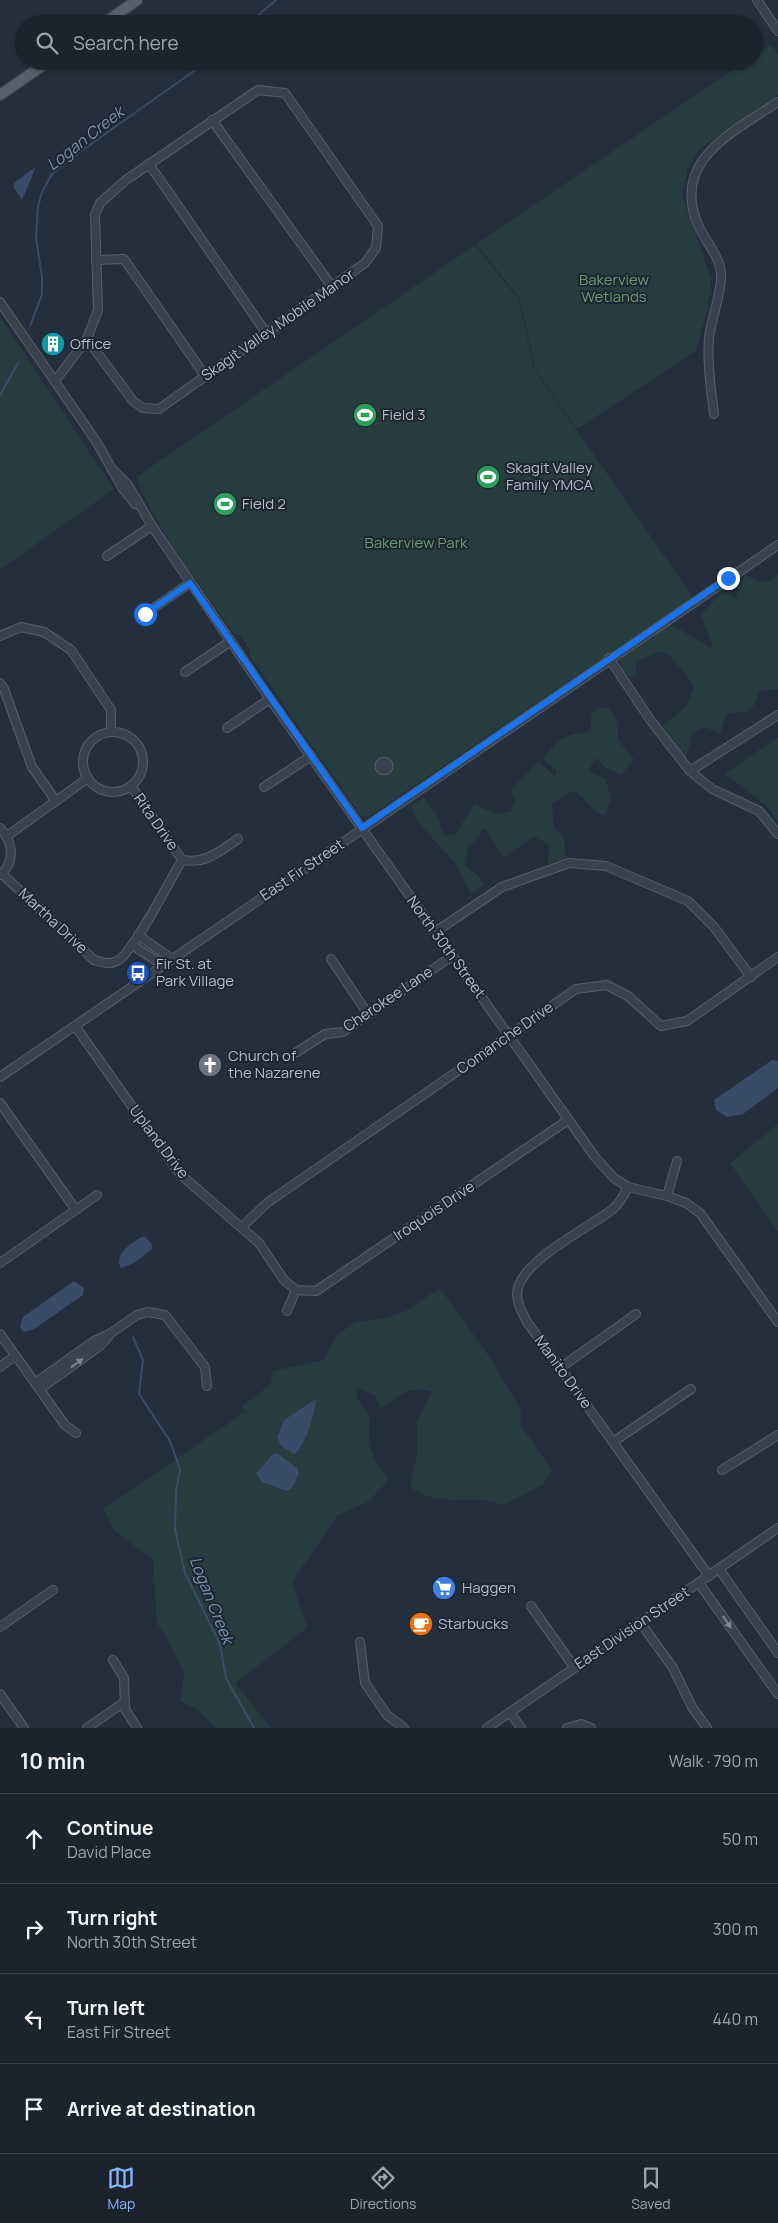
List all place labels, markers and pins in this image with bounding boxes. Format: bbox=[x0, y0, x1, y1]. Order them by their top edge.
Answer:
building icon: Office bbox=[40, 331, 66, 357]
place label: Office bbox=[70, 333, 112, 354]
sports icon: Field 3 bbox=[352, 402, 378, 428]
place label: Field 3 bbox=[382, 404, 426, 425]
place label: Skagit Valley Family YMCA bbox=[506, 457, 594, 495]
sports icon: Skagit Valley Family YMCA bbox=[475, 464, 501, 490]
sports icon: Field 2 bbox=[212, 491, 238, 517]
place label: Field 2 bbox=[242, 493, 286, 514]
place label: Fir St. at Park Village bbox=[156, 953, 234, 991]
bus stop icon: Fir St. at Park Village bbox=[125, 960, 151, 986]
place label: Church of the Nazarene bbox=[228, 1045, 321, 1083]
church icon: Church of the Nazarene bbox=[197, 1052, 223, 1078]
supermarket icon: Haggen bbox=[431, 1575, 457, 1601]
place label: Haggen bbox=[462, 1577, 516, 1598]
cafe icon: Starbucks bbox=[408, 1611, 434, 1637]
place label: Starbucks bbox=[438, 1613, 508, 1634]

